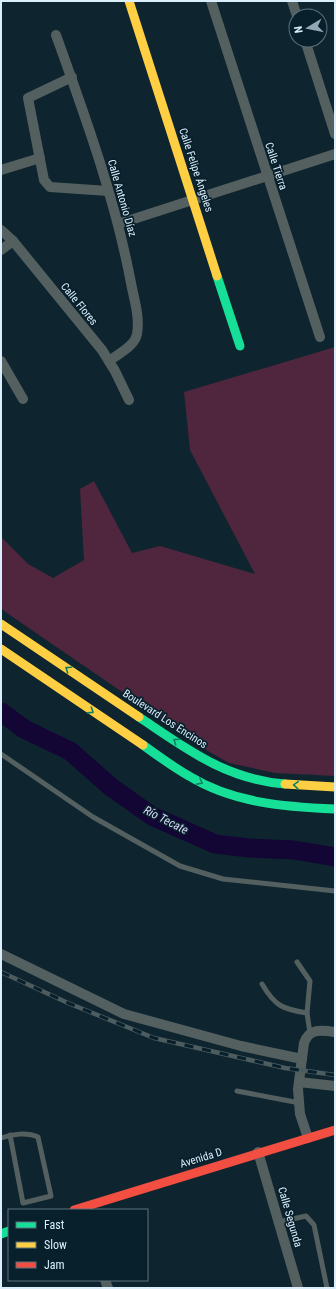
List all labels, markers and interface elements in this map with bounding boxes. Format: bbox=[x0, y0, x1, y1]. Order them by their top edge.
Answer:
north arrow bbox=[288, 8, 328, 48]
text: N bbox=[292, 25, 306, 34]
street label: Calle Felipe Ángeles bbox=[176, 126, 216, 214]
street label: Calle Tierra bbox=[262, 141, 290, 191]
street label: Calle Antonio Díaz bbox=[105, 158, 139, 238]
street label: Calle Flores bbox=[58, 280, 100, 328]
one-way arrow bbox=[65, 666, 72, 674]
street label: Boulevard Los Encinos bbox=[120, 687, 210, 751]
one-way arrow bbox=[87, 706, 94, 714]
one-way arrow bbox=[173, 738, 180, 746]
one-way arrow bbox=[196, 777, 203, 784]
one-way arrow bbox=[293, 781, 299, 789]
water label: Río Tecate bbox=[141, 803, 191, 837]
street label: Avenida D bbox=[178, 1145, 224, 1171]
street label: Calle Segunda bbox=[275, 1185, 305, 1249]
legend bbox=[8, 1209, 148, 1281]
text: Fast bbox=[44, 1218, 65, 1232]
text: Slow bbox=[44, 1238, 67, 1252]
text: Jam bbox=[44, 1258, 65, 1272]

